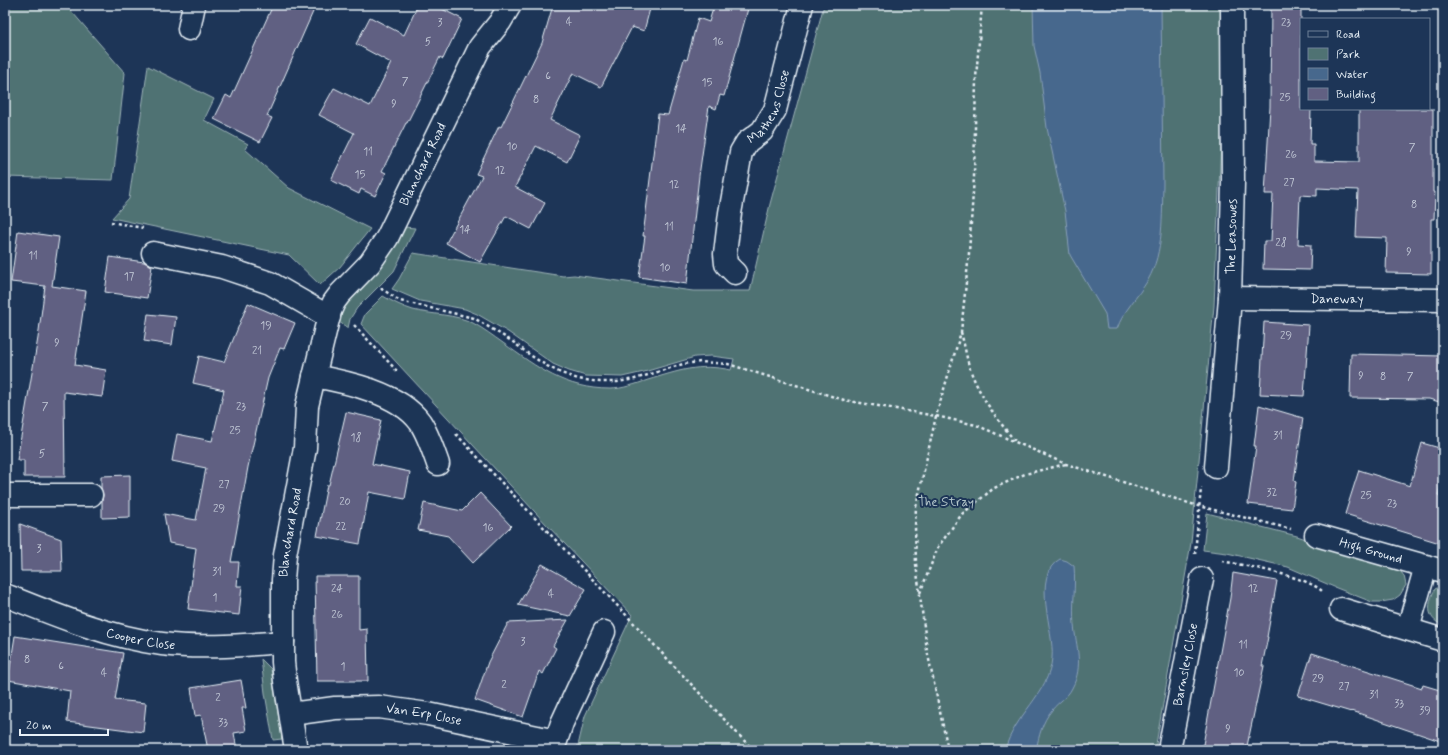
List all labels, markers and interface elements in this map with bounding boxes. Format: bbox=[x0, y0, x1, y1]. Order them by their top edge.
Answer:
house number: 4 bbox=[566, 15, 573, 29]
house number: 3 bbox=[438, 16, 443, 30]
house number: 23 bbox=[1281, 16, 1291, 30]
legend bbox=[1300, 18, 1430, 110]
text: Road bbox=[1336, 27, 1360, 43]
house number: 5 bbox=[425, 35, 432, 49]
house number: 16 bbox=[713, 35, 724, 49]
text: Park bbox=[1336, 47, 1360, 63]
text: Water bbox=[1336, 67, 1368, 83]
street label: Mathews Close bbox=[744, 68, 794, 148]
house number: 6 bbox=[545, 69, 551, 83]
house number: 7 bbox=[402, 75, 409, 89]
house number: 15 bbox=[702, 76, 713, 90]
text: Building bbox=[1336, 87, 1376, 104]
house number: 25 bbox=[1279, 91, 1291, 105]
house number: 8 bbox=[533, 93, 539, 107]
house number: 9 bbox=[391, 97, 397, 111]
street label: Blanchard Road bbox=[396, 120, 450, 208]
house number: 14 bbox=[675, 122, 687, 136]
house number: 10 bbox=[506, 140, 518, 154]
house number: 7 bbox=[1409, 141, 1416, 155]
house number: 11 bbox=[363, 145, 373, 159]
house number: 26 bbox=[1285, 148, 1297, 162]
house number: 12 bbox=[495, 164, 506, 178]
house number: 15 bbox=[355, 168, 366, 182]
house number: 27 bbox=[1284, 176, 1295, 190]
house number: 12 bbox=[669, 178, 680, 192]
house number: 8 bbox=[1411, 198, 1417, 212]
street label: The Leasowes bbox=[1222, 199, 1241, 275]
house number: 11 bbox=[664, 220, 674, 234]
house number: 14 bbox=[459, 223, 471, 237]
house number: 28 bbox=[1275, 236, 1287, 250]
house number: 9 bbox=[1406, 245, 1412, 259]
house number: 11 bbox=[28, 249, 38, 263]
house number: 10 bbox=[659, 261, 671, 275]
house number: 17 bbox=[124, 270, 135, 284]
street label: Daneway bbox=[1310, 290, 1364, 308]
house number: 19 bbox=[260, 319, 272, 333]
house number: 29 bbox=[1280, 329, 1292, 343]
house number: 9 bbox=[54, 336, 60, 350]
house number: 21 bbox=[252, 344, 262, 358]
house number: 9 bbox=[1358, 369, 1364, 383]
house number: 8 bbox=[1380, 370, 1386, 384]
house number: 7 bbox=[1407, 370, 1414, 384]
house number: 7 bbox=[42, 400, 49, 414]
house number: 23 bbox=[236, 400, 246, 414]
house number: 25 bbox=[229, 424, 241, 438]
house number: 31 bbox=[1273, 429, 1283, 443]
house number: 18 bbox=[351, 431, 361, 445]
house number: 5 bbox=[39, 447, 46, 461]
house number: 27 bbox=[219, 478, 230, 492]
house number: 32 bbox=[1267, 486, 1278, 500]
street label: Blanchard Road bbox=[275, 487, 306, 578]
house number: 25 bbox=[1360, 489, 1372, 503]
park label: The Stray bbox=[918, 494, 974, 511]
house number: 20 bbox=[339, 495, 351, 509]
house number: 23 bbox=[1387, 497, 1397, 511]
house number: 29 bbox=[213, 502, 225, 516]
house number: 22 bbox=[335, 520, 347, 534]
house number: 16 bbox=[483, 521, 494, 535]
street label: High Ground bbox=[1337, 533, 1405, 568]
house number: 3 bbox=[37, 542, 42, 556]
house number: 31 bbox=[212, 565, 222, 579]
house number: 24 bbox=[331, 582, 343, 596]
house number: 12 bbox=[1248, 582, 1259, 596]
house number: 4 bbox=[548, 587, 555, 601]
house number: 1 bbox=[213, 591, 218, 605]
house number: 26 bbox=[331, 608, 343, 622]
street label: Barnsley Close bbox=[1169, 622, 1202, 707]
street label: Cooper Close bbox=[104, 624, 176, 654]
house number: 3 bbox=[521, 635, 526, 649]
house number: 11 bbox=[1238, 638, 1248, 652]
house number: 8 bbox=[24, 653, 30, 667]
house number: 6 bbox=[58, 659, 64, 673]
house number: 1 bbox=[341, 660, 346, 674]
house number: 4 bbox=[101, 666, 108, 680]
house number: 10 bbox=[1233, 666, 1245, 680]
house number: 29 bbox=[1312, 672, 1324, 686]
house number: 2 bbox=[501, 678, 507, 692]
house number: 27 bbox=[1339, 680, 1350, 694]
house number: 31 bbox=[1369, 688, 1379, 702]
house number: 2 bbox=[215, 691, 221, 705]
house number: 33 bbox=[1394, 697, 1404, 711]
street label: Van Erp Close bbox=[385, 700, 463, 729]
house number: 39 bbox=[1419, 704, 1431, 718]
scale bar bbox=[20, 711, 108, 737]
house number: 33 bbox=[218, 716, 228, 730]
text: 20 m bbox=[26, 718, 52, 734]
house number: 9 bbox=[1225, 722, 1231, 736]

